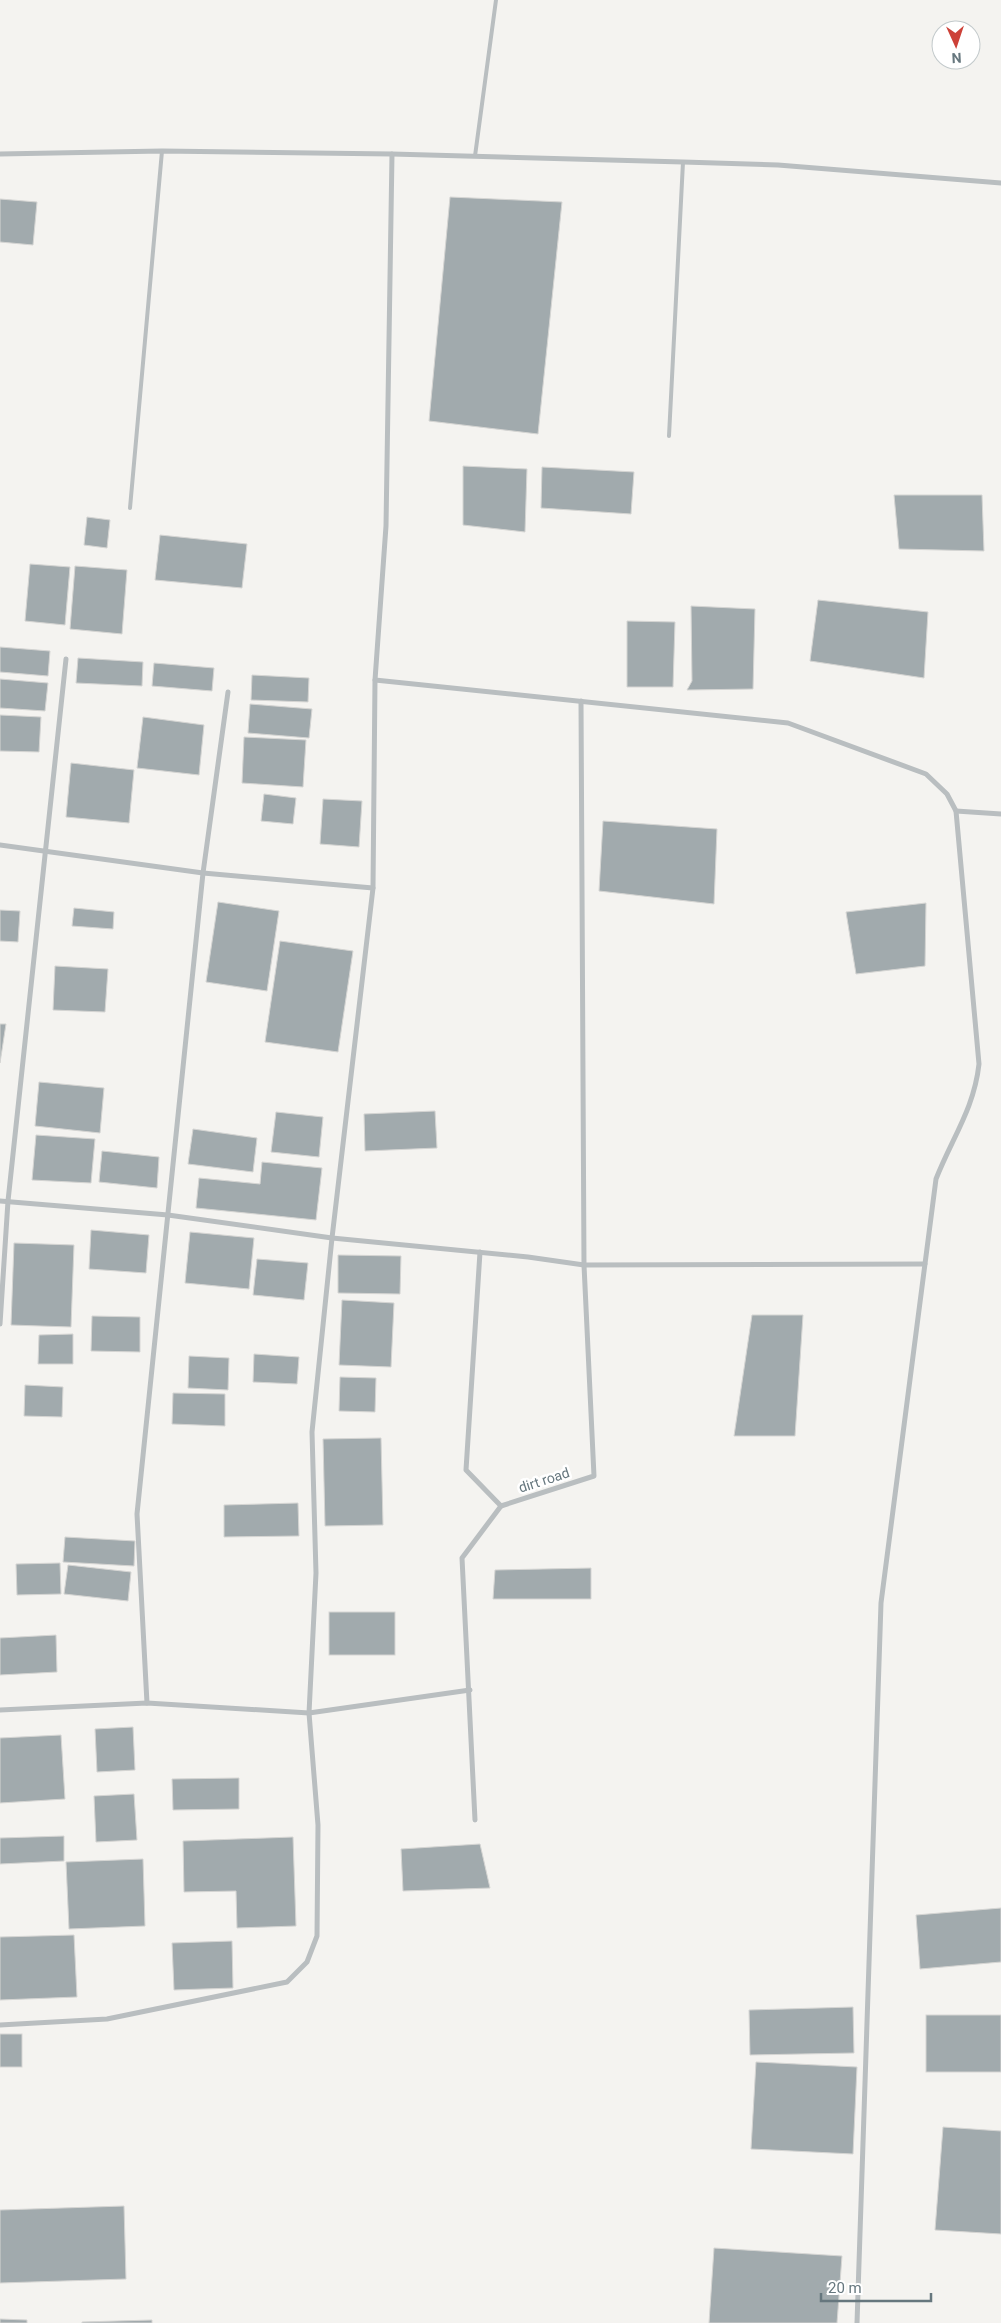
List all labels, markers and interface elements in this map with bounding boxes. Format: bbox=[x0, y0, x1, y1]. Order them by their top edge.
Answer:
north arrow bbox=[931, 20, 981, 70]
text: N bbox=[951, 50, 962, 66]
street label: dirt road bbox=[517, 1464, 571, 1496]
scale bar bbox=[821, 2270, 931, 2302]
text: 20 m bbox=[828, 2279, 862, 2297]

